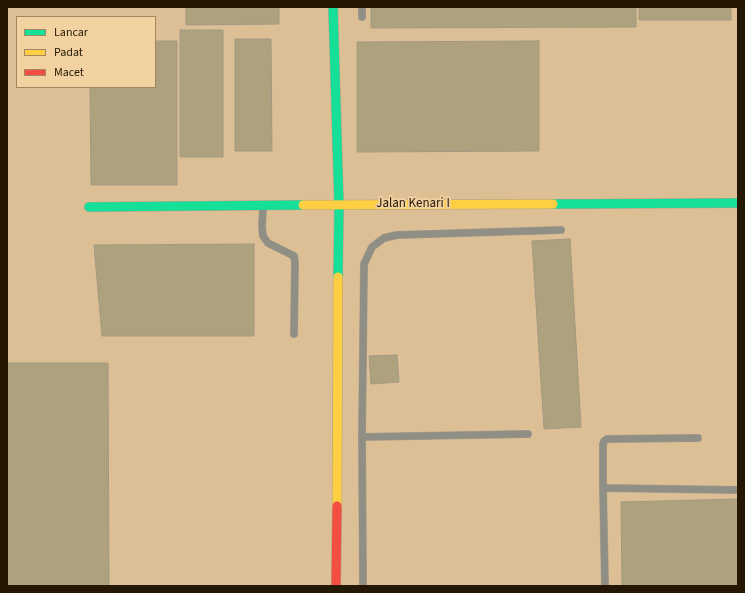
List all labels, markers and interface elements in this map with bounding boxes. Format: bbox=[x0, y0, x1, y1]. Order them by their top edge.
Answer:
legend bbox=[16, 16, 156, 88]
text: Lancar bbox=[54, 24, 88, 41]
text: Padat bbox=[54, 44, 83, 61]
text: Macet bbox=[54, 64, 84, 81]
street label: Jalan Kenari I bbox=[376, 196, 450, 212]

